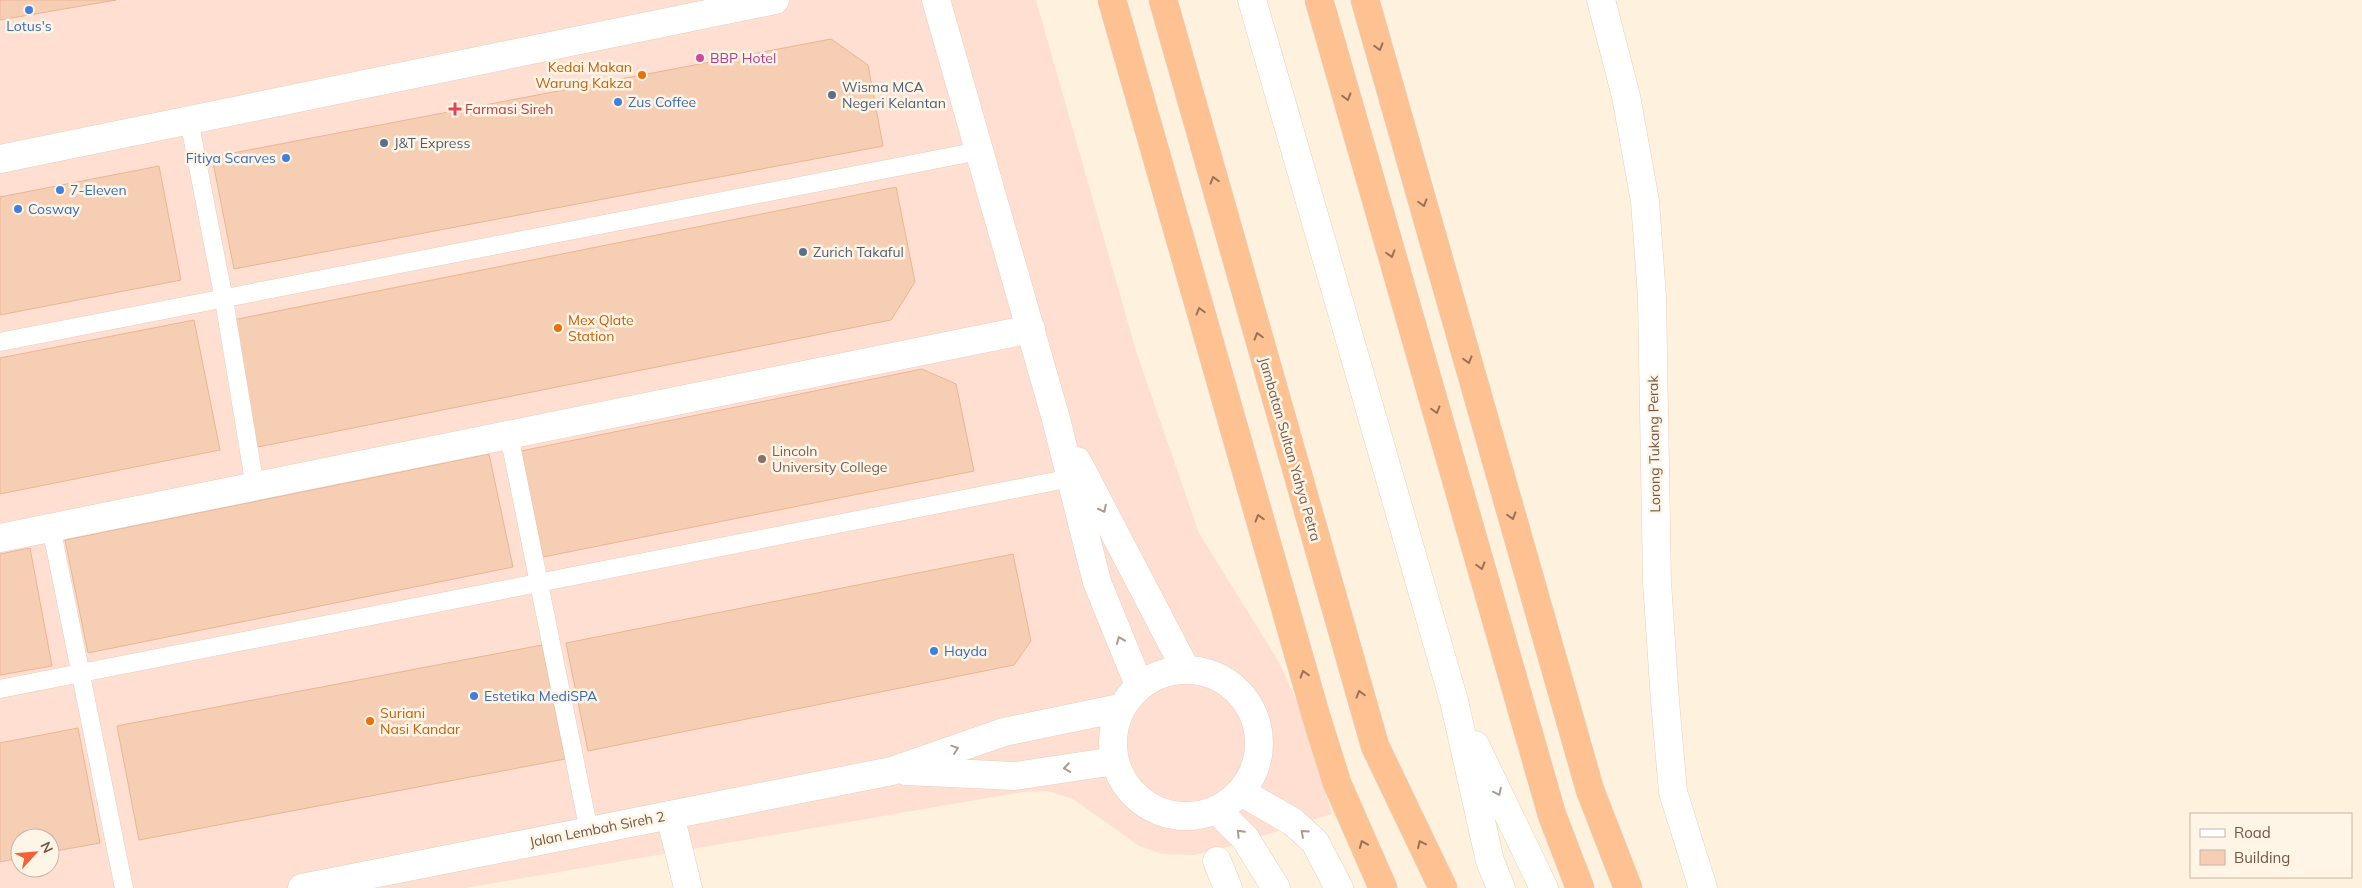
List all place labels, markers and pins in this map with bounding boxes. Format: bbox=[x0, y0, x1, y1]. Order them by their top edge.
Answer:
marker: Lotus's bbox=[23, 4, 35, 16]
place label: Lotus's bbox=[6, 17, 52, 35]
place label: BBP Hotel bbox=[710, 49, 776, 67]
marker: BBP Hotel bbox=[694, 52, 706, 64]
place label: Kedai Makan Warung Kakza bbox=[535, 58, 632, 92]
marker: Kedai Makan Warung Kakza bbox=[636, 69, 648, 81]
place label: Wisma MCA Negeri Kelantan bbox=[842, 78, 946, 112]
marker: Wisma MCA Negeri Kelantan bbox=[826, 89, 838, 101]
place label: Zus Coffee bbox=[628, 93, 696, 111]
marker: Zus Coffee bbox=[612, 96, 624, 108]
place label: Farmasi Sireh bbox=[465, 100, 554, 118]
marker: Farmasi Sireh bbox=[449, 103, 461, 115]
place label: J&T Express bbox=[394, 134, 470, 152]
marker: J&T Express bbox=[378, 137, 390, 149]
place label: Fitiya Scarves bbox=[186, 149, 276, 167]
marker: Fitiya Scarves bbox=[280, 152, 292, 164]
place label: 7-Eleven bbox=[70, 181, 127, 199]
marker: 7-Eleven bbox=[54, 184, 66, 196]
place label: Cosway bbox=[28, 200, 80, 218]
marker: Cosway bbox=[12, 203, 24, 215]
place label: Zurich Takaful bbox=[813, 243, 904, 261]
marker: Zurich Takaful bbox=[797, 246, 809, 258]
place label: Mex Qlate Station bbox=[568, 311, 634, 345]
marker: Mex Qlate Station bbox=[552, 322, 564, 334]
place label: Lincoln University College bbox=[772, 442, 888, 476]
marker: Lincoln University College bbox=[756, 453, 768, 465]
place label: Hayda bbox=[944, 642, 987, 660]
marker: Hayda bbox=[928, 645, 940, 657]
place label: Estetika MediSPA bbox=[484, 687, 598, 705]
marker: Estetika MediSPA bbox=[468, 690, 480, 702]
place label: Suriani Nasi Kandar bbox=[380, 704, 461, 738]
marker: Suriani Nasi Kandar bbox=[364, 715, 376, 727]

